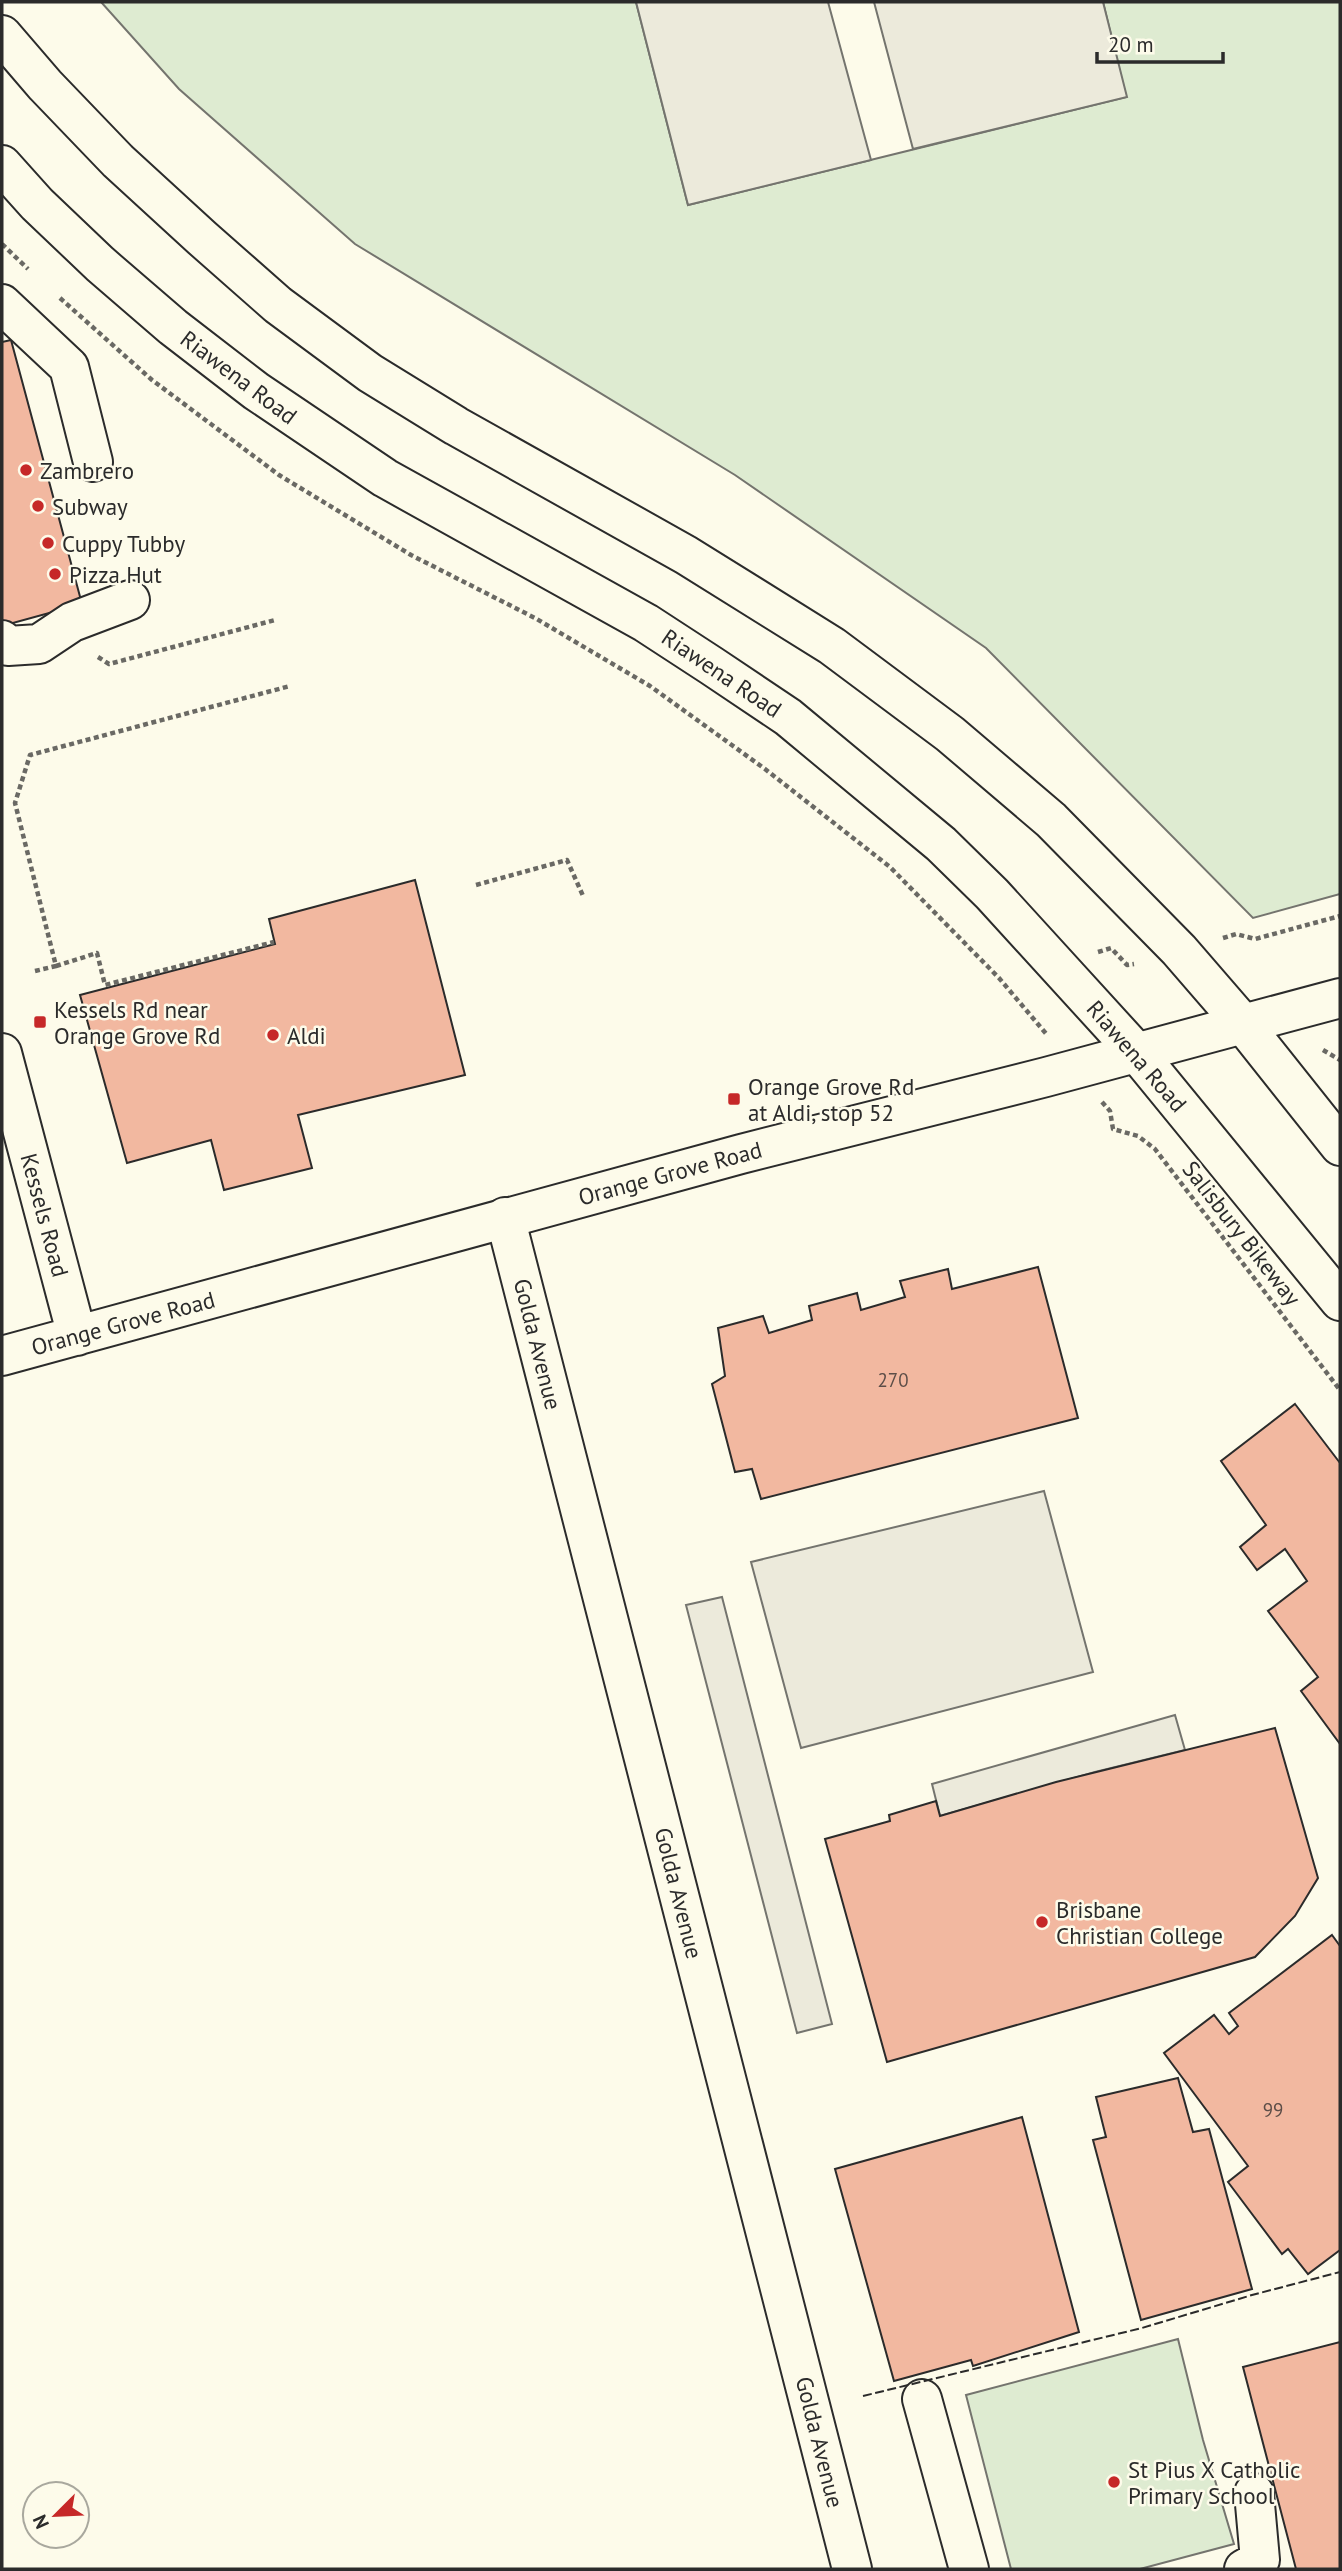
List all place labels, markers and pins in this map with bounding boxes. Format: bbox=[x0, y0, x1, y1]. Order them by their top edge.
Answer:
place label: Zambrero bbox=[40, 456, 134, 485]
marker: Zambrero bbox=[18, 462, 34, 478]
place label: Subway bbox=[52, 492, 128, 521]
marker: Subway bbox=[30, 498, 46, 514]
place label: Cuppy Tubby bbox=[62, 529, 185, 558]
marker: Cuppy Tubby bbox=[40, 535, 56, 551]
place label: Pizza Hut bbox=[69, 560, 162, 589]
marker: Pizza Hut bbox=[47, 566, 63, 582]
place label: Kessels Rd near Orange Grove Rd bbox=[54, 995, 220, 1050]
marker: Kessels Rd near Orange Grove Rd bbox=[32, 1014, 48, 1030]
place label: Aldi bbox=[287, 1021, 326, 1050]
marker: Aldi bbox=[265, 1027, 281, 1043]
place label: Orange Grove Rd at Aldi, stop 52 bbox=[748, 1072, 914, 1127]
marker: Orange Grove Rd at Aldi, stop 52 bbox=[726, 1091, 742, 1107]
place label: Brisbane Christian College bbox=[1056, 1895, 1223, 1950]
marker: Brisbane Christian College bbox=[1034, 1914, 1050, 1930]
place label: St Pius X Catholic Primary School bbox=[1128, 2455, 1300, 2510]
marker: St Pius X Catholic Primary School bbox=[1106, 2474, 1122, 2490]

